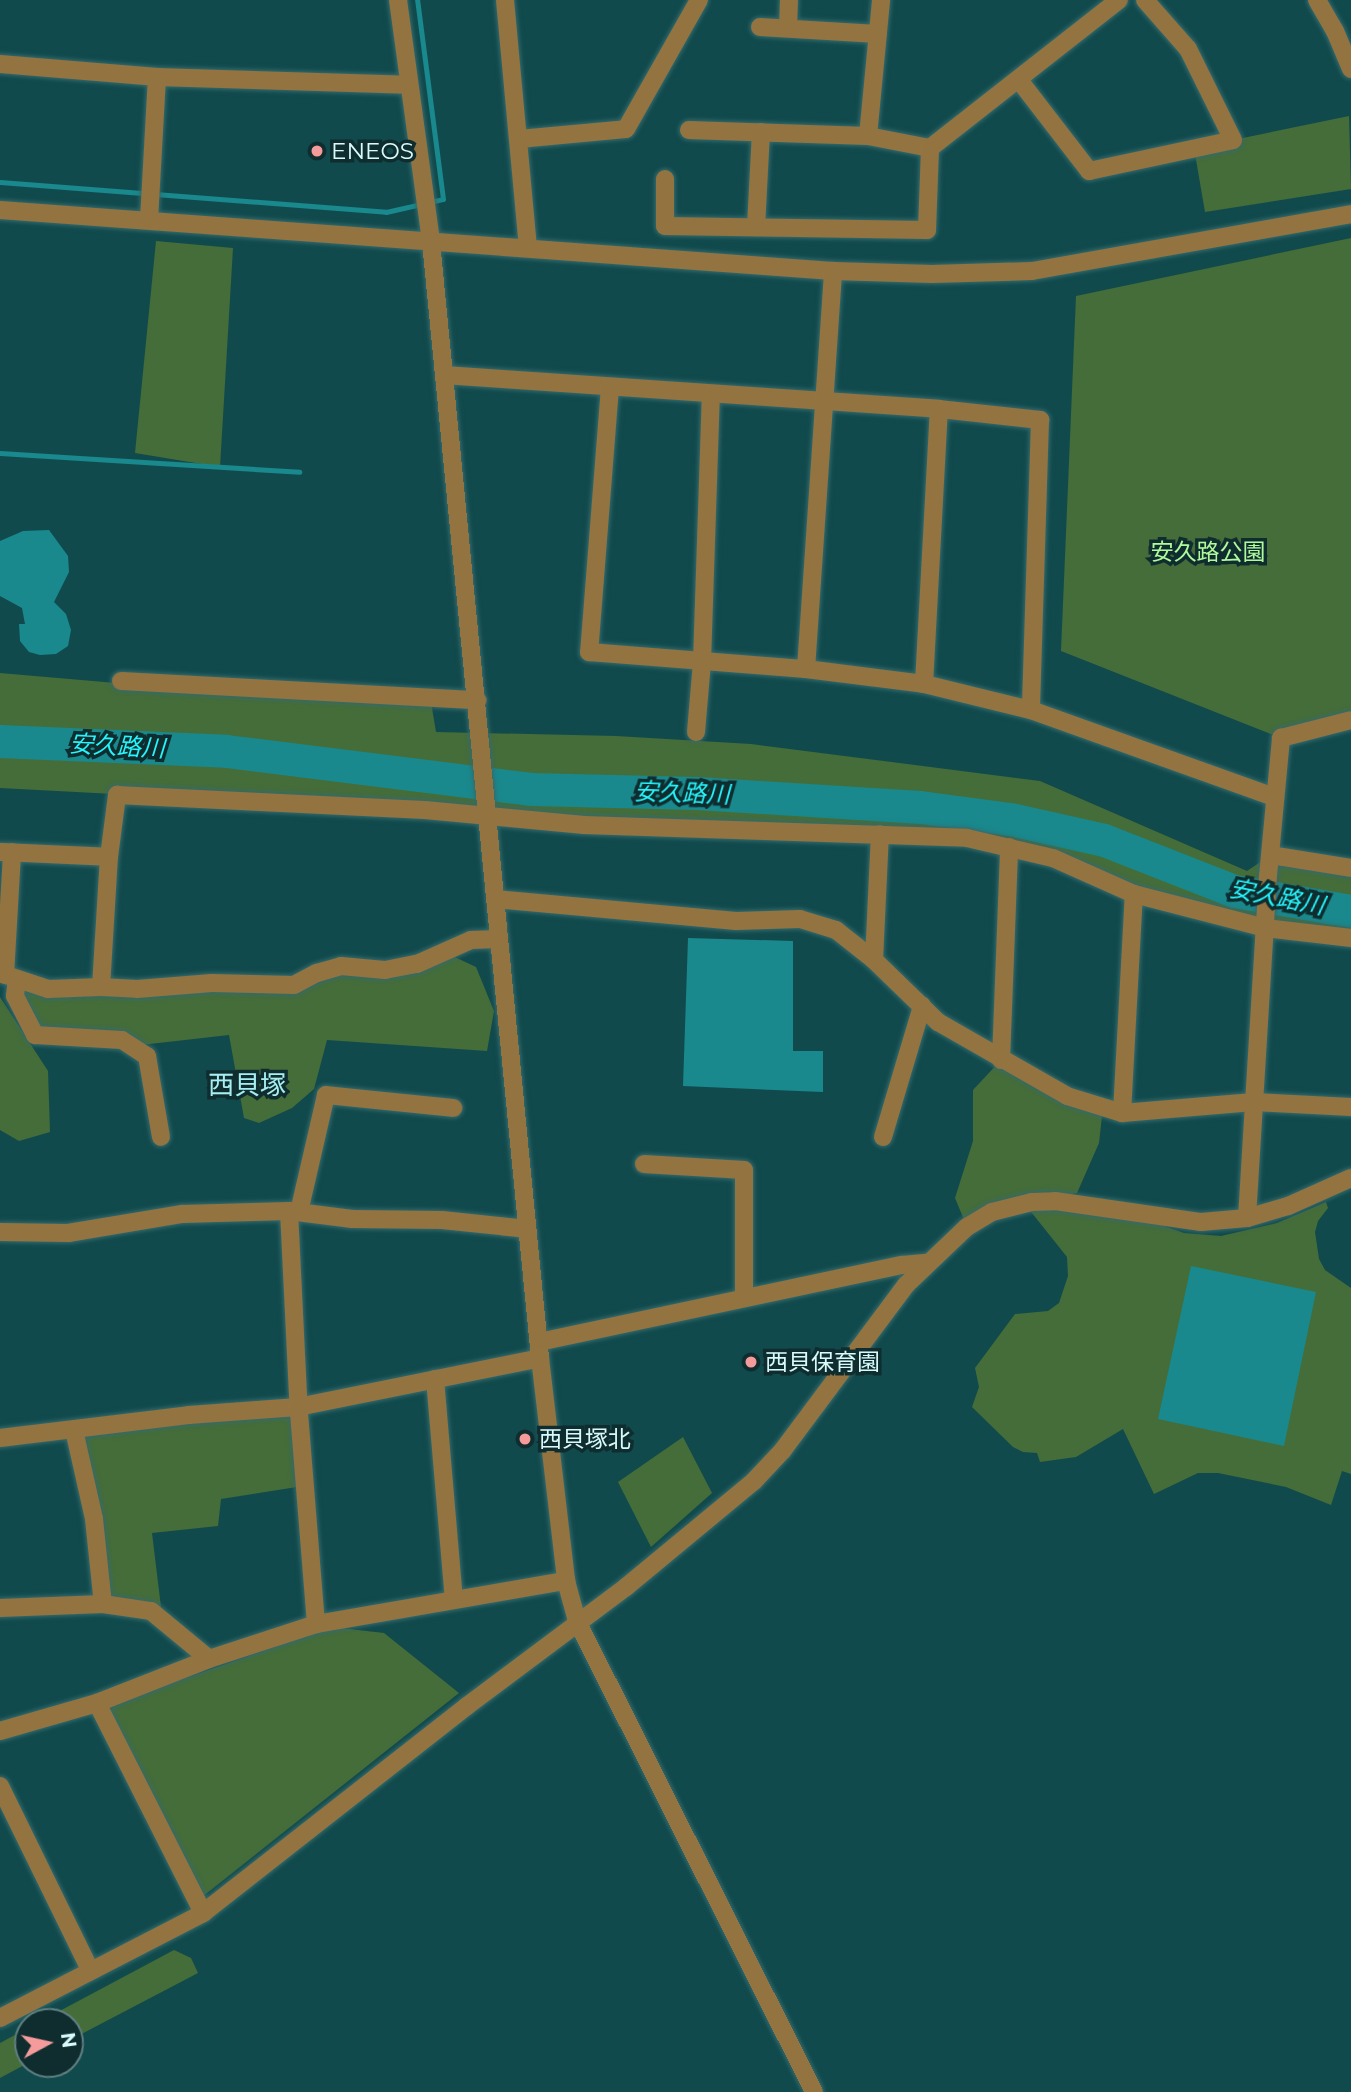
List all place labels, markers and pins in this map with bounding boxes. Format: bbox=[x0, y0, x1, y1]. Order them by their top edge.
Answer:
place label: ENEOS bbox=[331, 137, 414, 165]
marker: ENEOS bbox=[309, 143, 325, 159]
place label: 西貝保育園 bbox=[765, 1348, 880, 1376]
marker: 西貝保育園 bbox=[743, 1354, 759, 1370]
place label: 西貝塚北 bbox=[539, 1425, 631, 1453]
marker: 西貝塚北 bbox=[517, 1431, 533, 1447]

